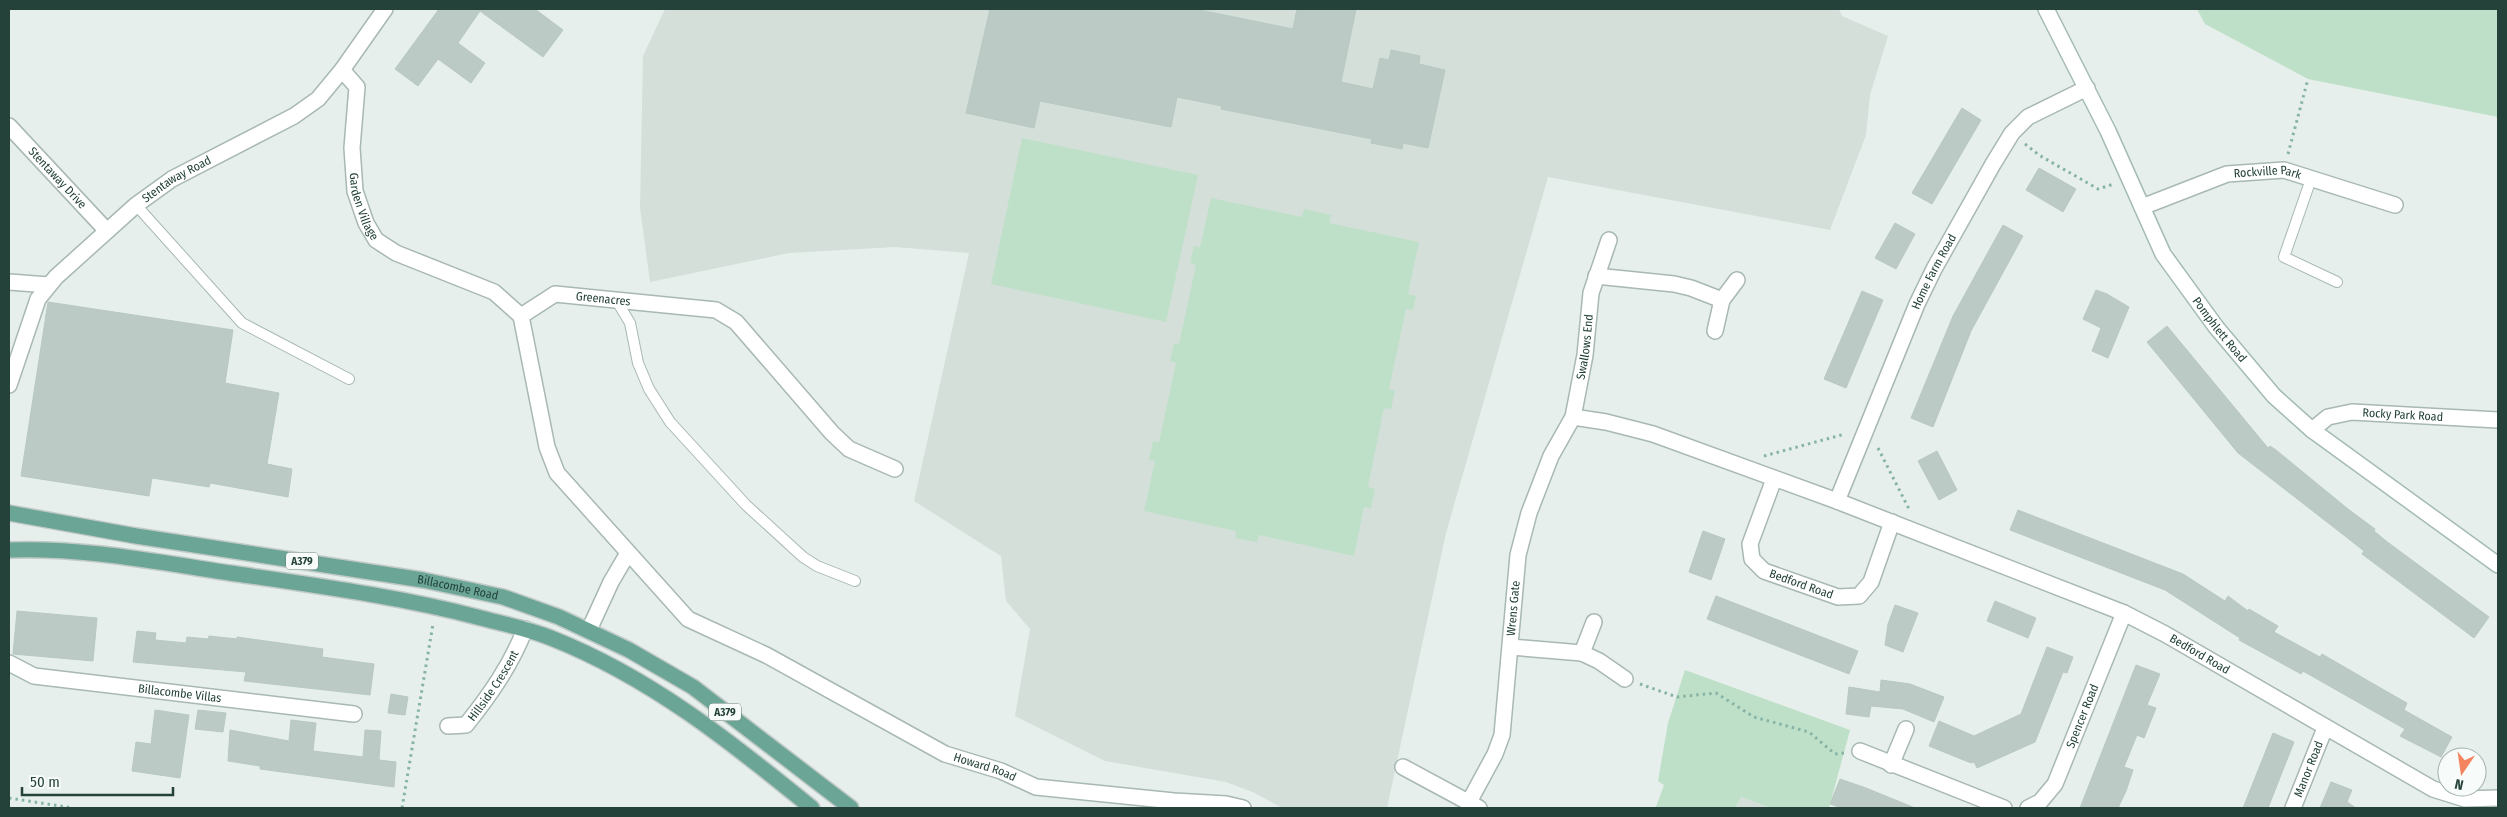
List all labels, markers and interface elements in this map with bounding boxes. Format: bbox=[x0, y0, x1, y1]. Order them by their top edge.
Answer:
street label: Stentaway Drive bbox=[25, 144, 89, 211]
street label: Stentaway Road bbox=[139, 153, 213, 205]
street label: Rockville Park bbox=[2233, 163, 2303, 182]
street label: Garden Village bbox=[347, 172, 381, 243]
street label: Home Farm Road bbox=[1909, 232, 1959, 311]
street label: Greenacres bbox=[575, 289, 631, 308]
street label: Pomphlett Road bbox=[2190, 294, 2249, 365]
street label: Swallows End bbox=[1573, 313, 1596, 381]
street label: Rocky Park Road bbox=[2362, 406, 2443, 424]
road number: A379 bbox=[286, 552, 318, 570]
street label: Bedford Road bbox=[1768, 566, 1835, 602]
street label: Billacombe Road bbox=[416, 572, 500, 603]
street label: Wrens Gate bbox=[1504, 580, 1523, 637]
street label: Bedford Road bbox=[2167, 631, 2232, 677]
street label: Hillside Crescent bbox=[465, 648, 521, 724]
street label: Billacombe Villas bbox=[137, 681, 222, 705]
street label: Spencer Road bbox=[2063, 682, 2101, 750]
road number: A379 bbox=[709, 704, 741, 720]
street label: Manor Road bbox=[2291, 739, 2326, 799]
north arrow bbox=[2437, 747, 2487, 797]
street label: Howard Road bbox=[952, 750, 1019, 784]
scale bar bbox=[22, 764, 174, 796]
text: 50 m bbox=[30, 773, 60, 791]
text: N bbox=[2453, 775, 2465, 793]

